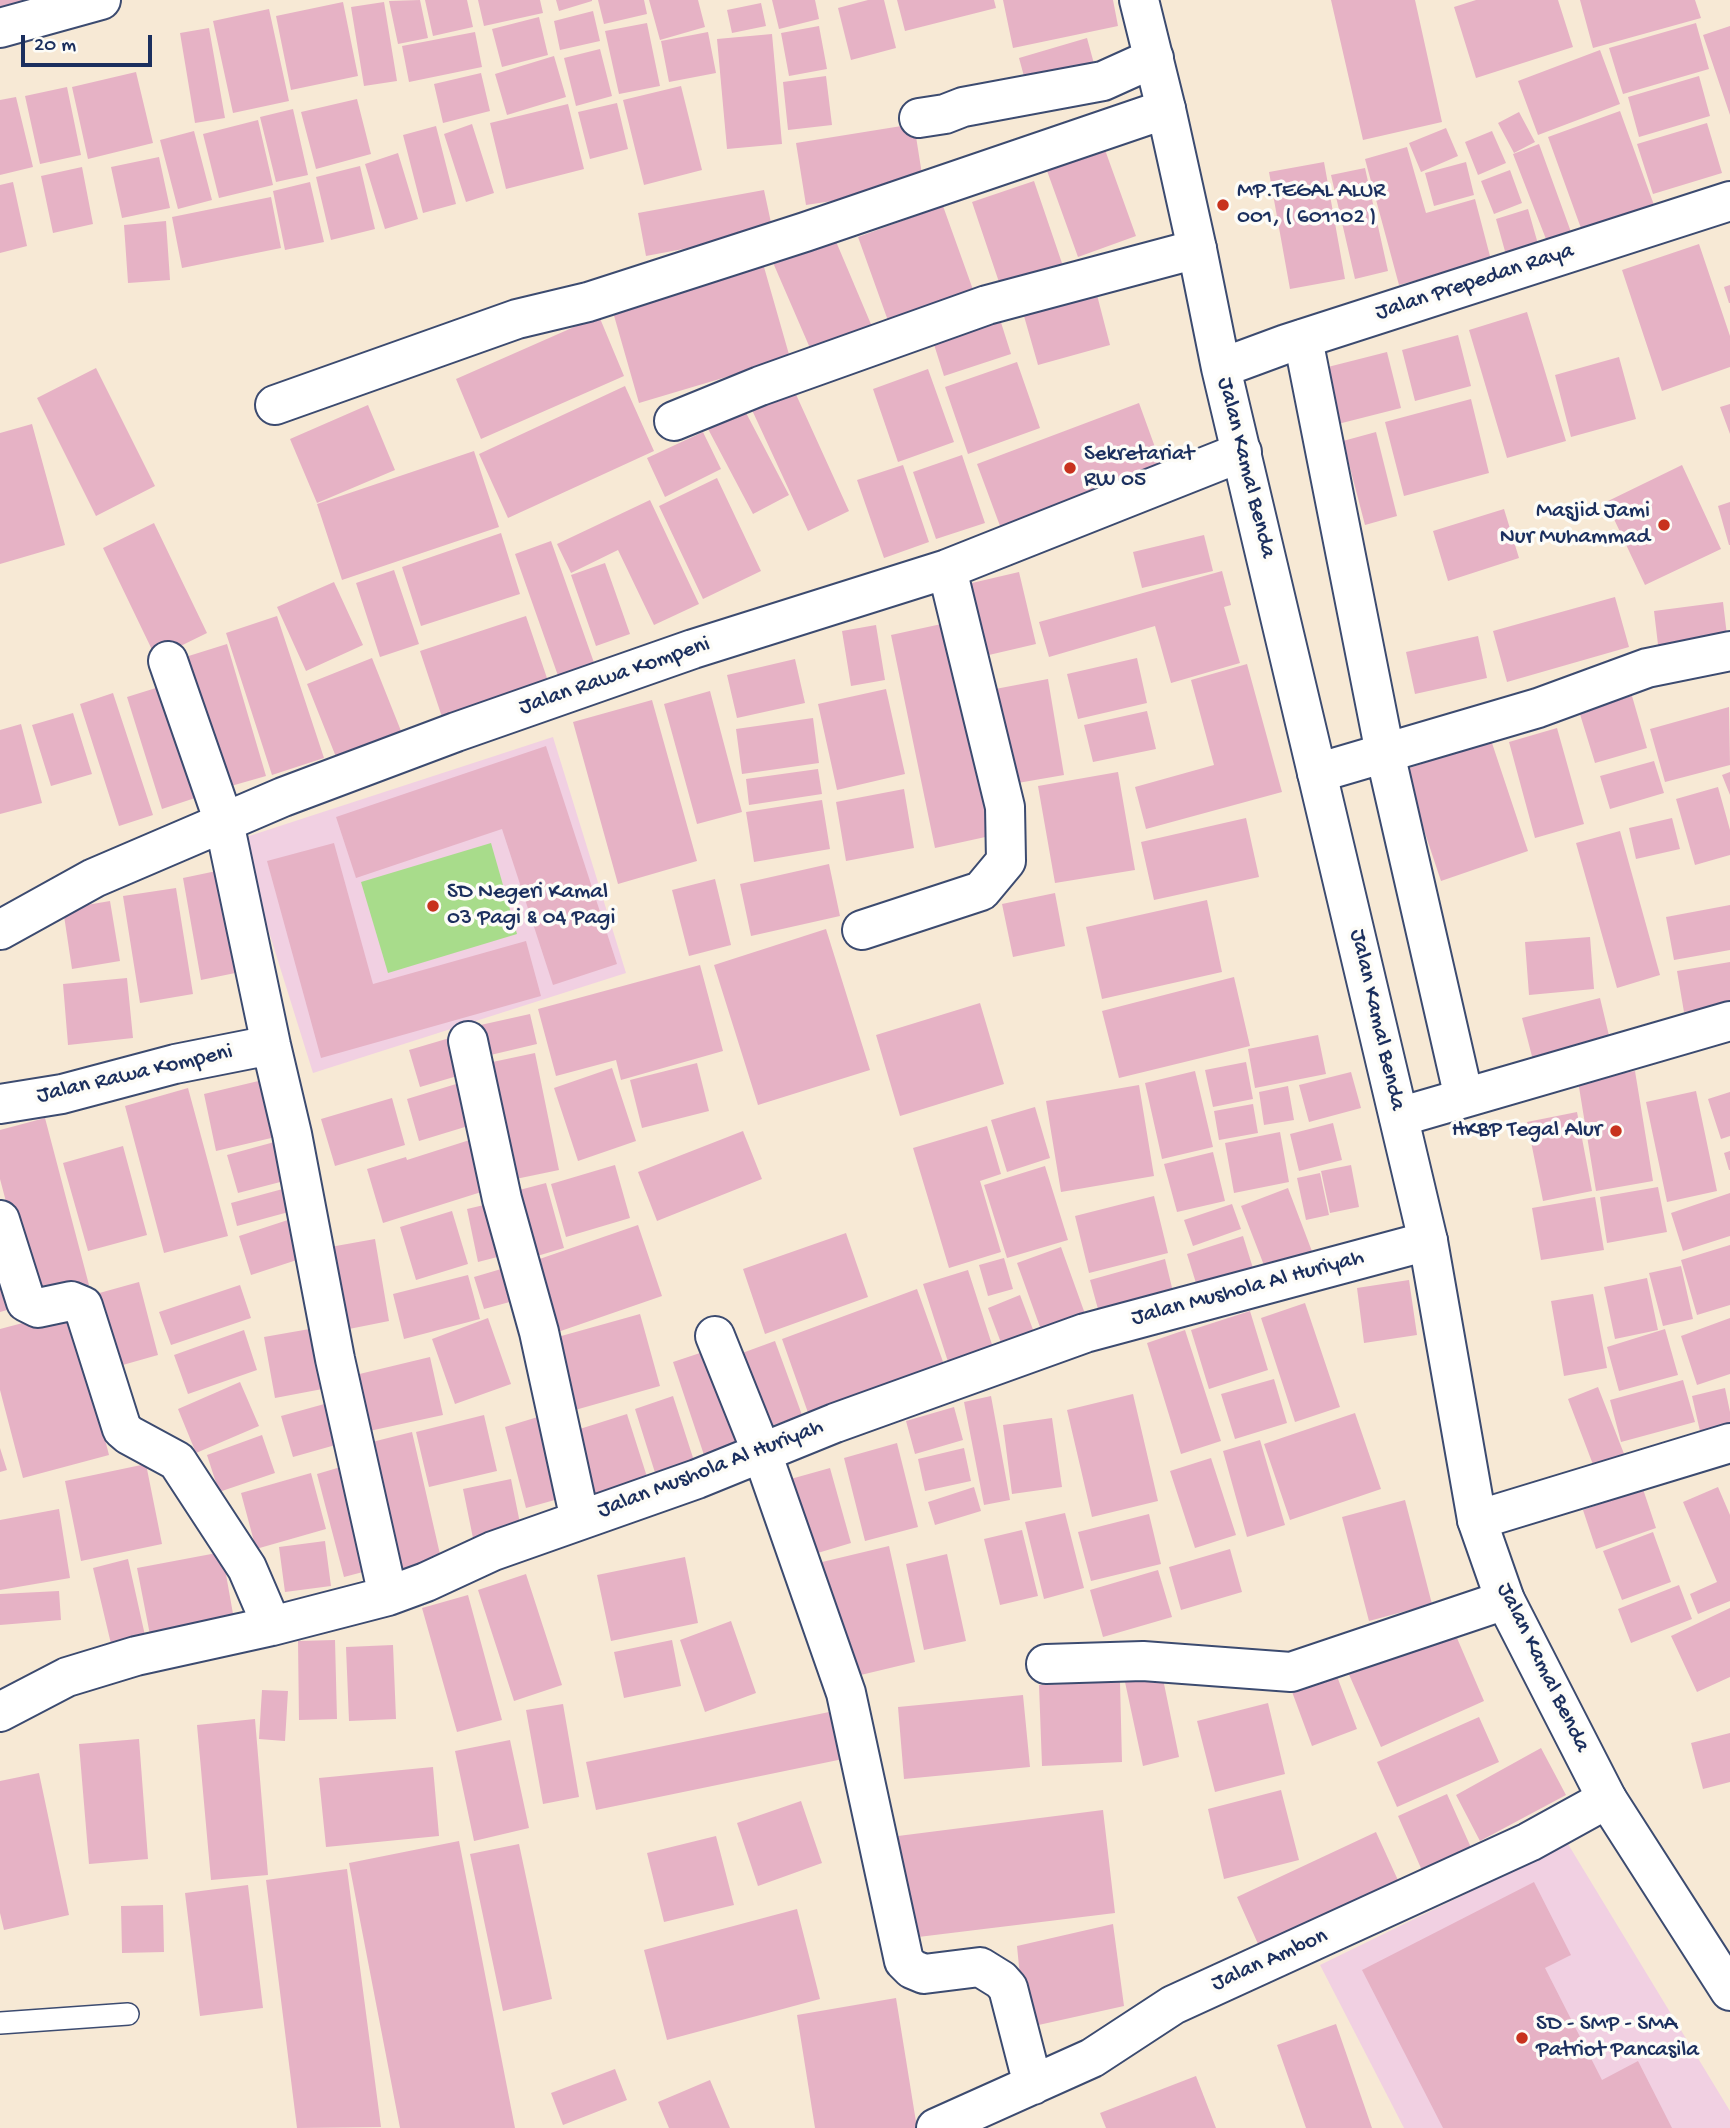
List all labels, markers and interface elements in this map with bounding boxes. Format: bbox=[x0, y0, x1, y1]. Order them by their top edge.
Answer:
scale bar bbox=[24, 21, 156, 65]
text: 20 m bbox=[34, 34, 76, 59]
place label: MP.TEGAL ALUR 001, ( 601102 ) bbox=[1237, 178, 1385, 232]
marker: MP.TEGAL ALUR 001, ( 601102 ) bbox=[1215, 197, 1231, 213]
street label: Jalan Prepedan Raya bbox=[1372, 238, 1578, 328]
street label: Jalan Kamal Benda bbox=[1209, 375, 1281, 561]
place label: Sekretariat RW 05 bbox=[1084, 441, 1194, 495]
marker: Sekretariat RW 05 bbox=[1062, 460, 1078, 476]
place label: Masjid Jami Nur Muhammad bbox=[1500, 498, 1650, 552]
marker: Masjid Jami Nur Muhammad bbox=[1656, 517, 1672, 533]
street label: Jalan Rawa Kompeni bbox=[516, 631, 714, 723]
place label: SD Negeri Kamal 03 Pagi & 04 Pagi bbox=[447, 879, 615, 933]
marker: SD Negeri Kamal 03 Pagi & 04 Pagi bbox=[425, 898, 441, 914]
street label: Jalan Kamal Benda bbox=[1342, 927, 1410, 1113]
street label: Jalan Rawa Kompeni bbox=[34, 1039, 236, 1111]
place label: HKBP Tegal Alur bbox=[1452, 1117, 1602, 1145]
marker: HKBP Tegal Alur bbox=[1608, 1123, 1624, 1139]
street label: Jalan Mushola Al Huriyah bbox=[1129, 1245, 1367, 1333]
street label: Jalan Mushola Al Huriyah bbox=[594, 1414, 828, 1526]
street label: Jalan Kamal Benda bbox=[1489, 1579, 1595, 1757]
street label: Jalan Ambon bbox=[1208, 1923, 1332, 1999]
place label: SD - SMP - SMA Patriot Pancasila bbox=[1536, 2011, 1699, 2065]
marker: SD - SMP - SMA Patriot Pancasila bbox=[1514, 2030, 1530, 2046]

